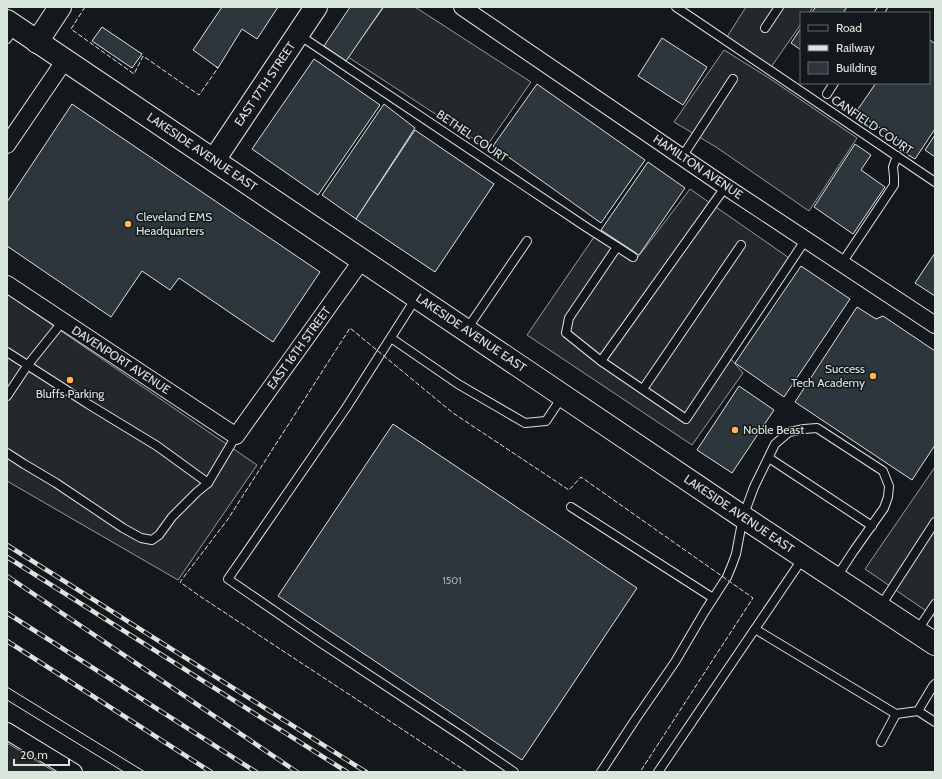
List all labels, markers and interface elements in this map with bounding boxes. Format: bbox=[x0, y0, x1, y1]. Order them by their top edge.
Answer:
legend bbox=[800, 12, 930, 84]
text: Road bbox=[836, 20, 862, 35]
street label: EAST 17TH STREET bbox=[231, 38, 299, 129]
text: Railway bbox=[836, 40, 874, 55]
text: Building bbox=[836, 60, 878, 75]
street label: CANFIELD COURT bbox=[829, 92, 916, 158]
street label: BETHEL COURT bbox=[434, 106, 511, 165]
street label: LAKESIDE AVENUE EAST bbox=[144, 109, 261, 194]
street label: HAMILTON AVENUE bbox=[651, 131, 746, 202]
place label: Cleveland EMS Headquarters bbox=[136, 209, 212, 238]
marker: Cleveland EMS Headquarters bbox=[123, 219, 133, 229]
street label: LAKESIDE AVENUE EAST bbox=[413, 290, 530, 375]
street label: EAST 16TH STREET bbox=[264, 303, 334, 392]
street label: DAVENPORT AVENUE bbox=[69, 322, 174, 397]
place label: Success Tech Academy bbox=[791, 361, 865, 390]
marker: Success Tech Academy bbox=[868, 371, 878, 381]
marker: Bluffs Parking bbox=[65, 375, 75, 385]
place label: Bluffs Parking bbox=[36, 386, 105, 401]
place label: Noble Beast bbox=[743, 422, 804, 437]
marker: Noble Beast bbox=[730, 425, 740, 435]
street label: LAKESIDE AVENUE EAST bbox=[681, 471, 798, 556]
house number: 1501 bbox=[443, 574, 461, 587]
scale bar bbox=[14, 741, 69, 767]
text: 20 m bbox=[20, 747, 48, 762]

